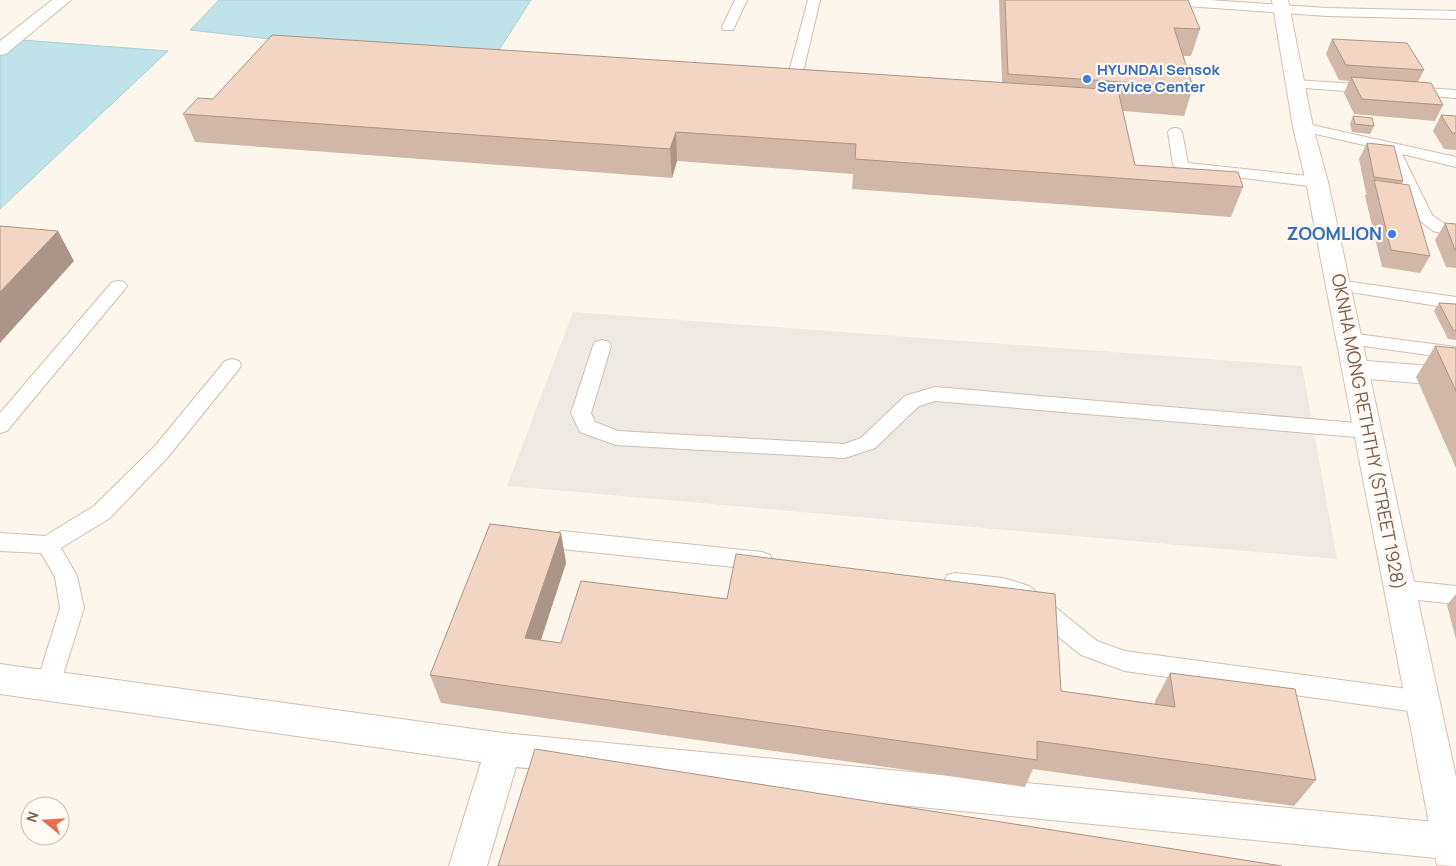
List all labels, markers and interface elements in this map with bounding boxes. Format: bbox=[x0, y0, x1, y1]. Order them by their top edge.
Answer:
place label: HYUNDAI Sensok Service Center bbox=[1097, 59, 1220, 97]
marker: HYUNDAI Sensok Service Center bbox=[1081, 73, 1093, 85]
place label: ZOOMLION bbox=[1287, 221, 1382, 245]
marker: ZOOMLION bbox=[1386, 228, 1398, 240]
street label: OKNHA MONG RETHTHY (STREET 1928) bbox=[1327, 272, 1411, 592]
north arrow bbox=[20, 796, 70, 846]
text: N bbox=[22, 809, 43, 825]

